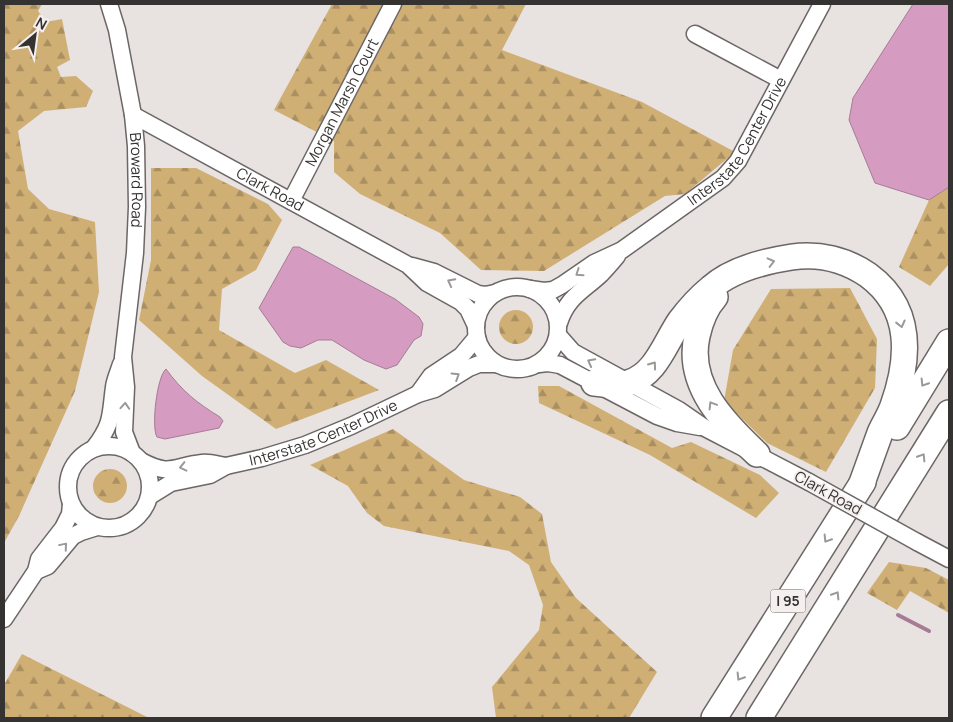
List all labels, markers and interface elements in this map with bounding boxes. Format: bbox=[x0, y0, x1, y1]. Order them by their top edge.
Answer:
north arrow bbox=[10, 10, 60, 60]
text: N bbox=[33, 12, 51, 34]
street label: Morgan Marsh Court bbox=[300, 35, 383, 170]
street label: Interstate Center Drive bbox=[683, 73, 791, 210]
street label: Broward Road bbox=[125, 132, 148, 228]
street label: Clark Road bbox=[233, 162, 308, 216]
one-way arrow bbox=[766, 257, 775, 268]
one-way arrow bbox=[576, 267, 585, 277]
one-way arrow bbox=[448, 278, 457, 288]
one-way arrow bbox=[896, 319, 906, 327]
one-way arrow bbox=[588, 358, 597, 368]
one-way arrow bbox=[647, 361, 656, 371]
one-way arrow bbox=[451, 373, 460, 382]
one-way arrow bbox=[920, 378, 930, 387]
street label: Interstate Center Drive bbox=[247, 394, 401, 471]
one-way arrow bbox=[120, 402, 131, 410]
one-way arrow bbox=[709, 402, 719, 411]
one-way arrow bbox=[915, 454, 925, 463]
one-way arrow bbox=[178, 461, 187, 472]
street label: Clark Road bbox=[791, 465, 866, 520]
one-way arrow bbox=[823, 534, 833, 543]
one-way arrow bbox=[59, 543, 67, 552]
road number: I 95 bbox=[770, 590, 806, 612]
one-way arrow bbox=[829, 592, 839, 601]
one-way arrow bbox=[737, 671, 746, 680]

